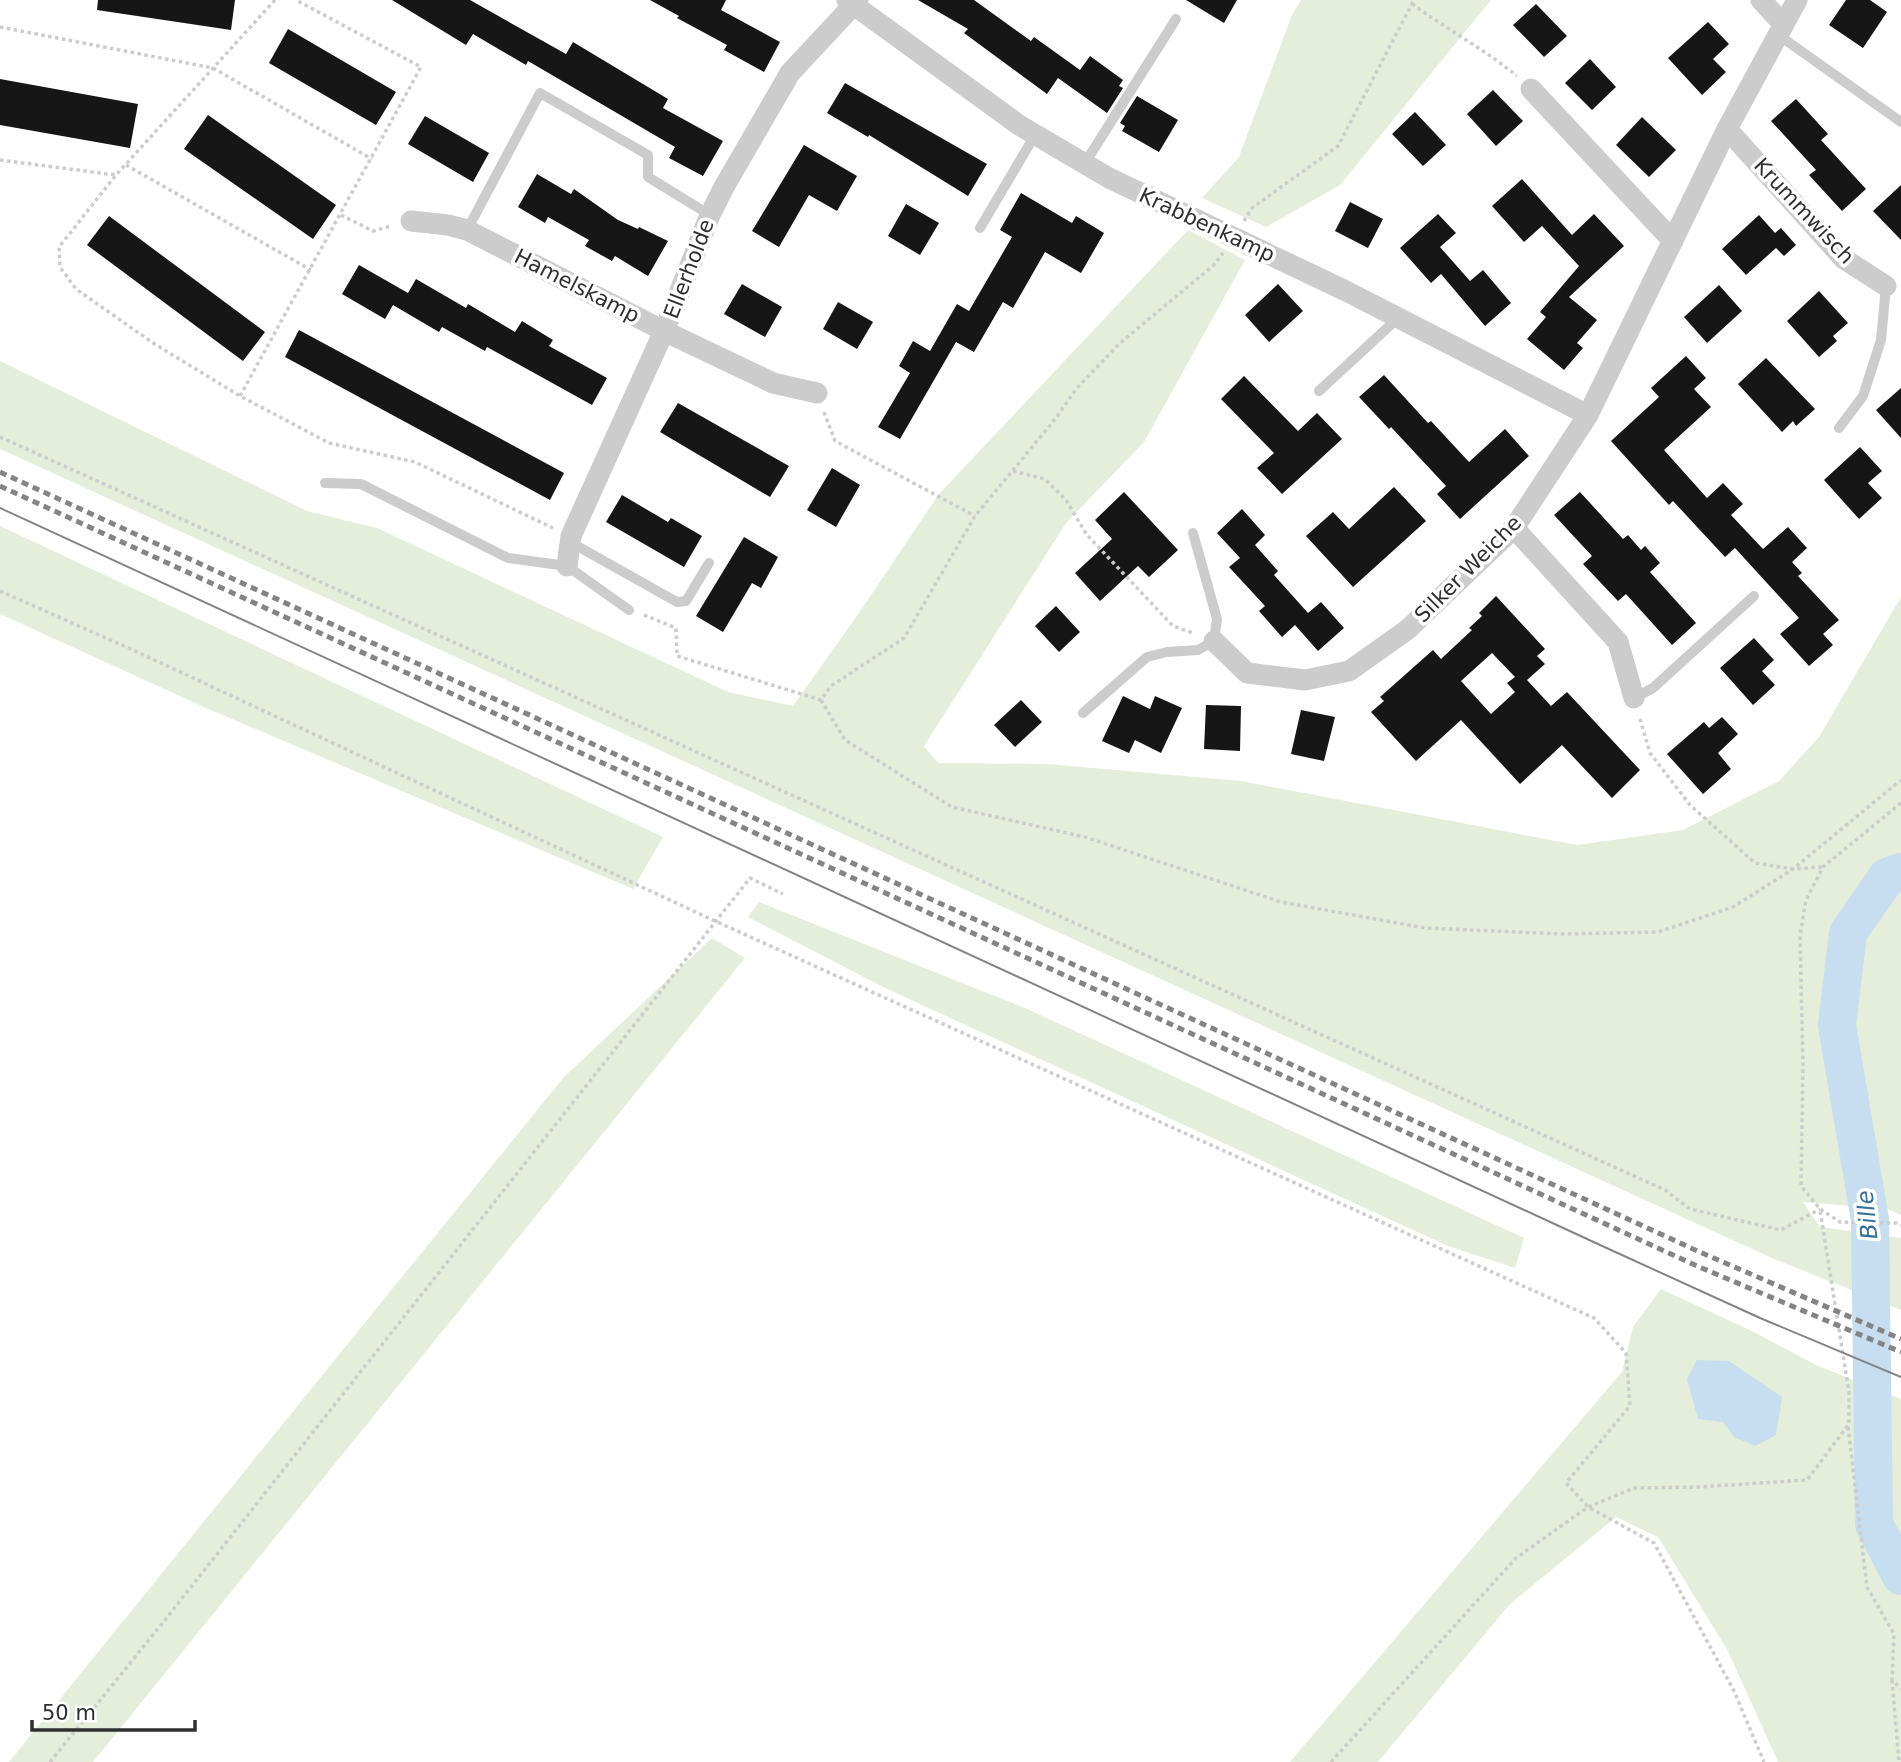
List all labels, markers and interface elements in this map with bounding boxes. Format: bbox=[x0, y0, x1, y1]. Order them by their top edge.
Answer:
street label: Krummwisch bbox=[1749, 153, 1859, 269]
street label: Krabbenkamp bbox=[1135, 183, 1279, 267]
street label: Ellerholde bbox=[659, 216, 719, 322]
street label: Hamelskamp bbox=[510, 244, 644, 328]
street label: Silker Weiche bbox=[1410, 511, 1526, 627]
water label: Bille bbox=[1852, 1189, 1882, 1241]
scale bar bbox=[32, 1688, 194, 1732]
text: 50 m bbox=[42, 1701, 96, 1725]

